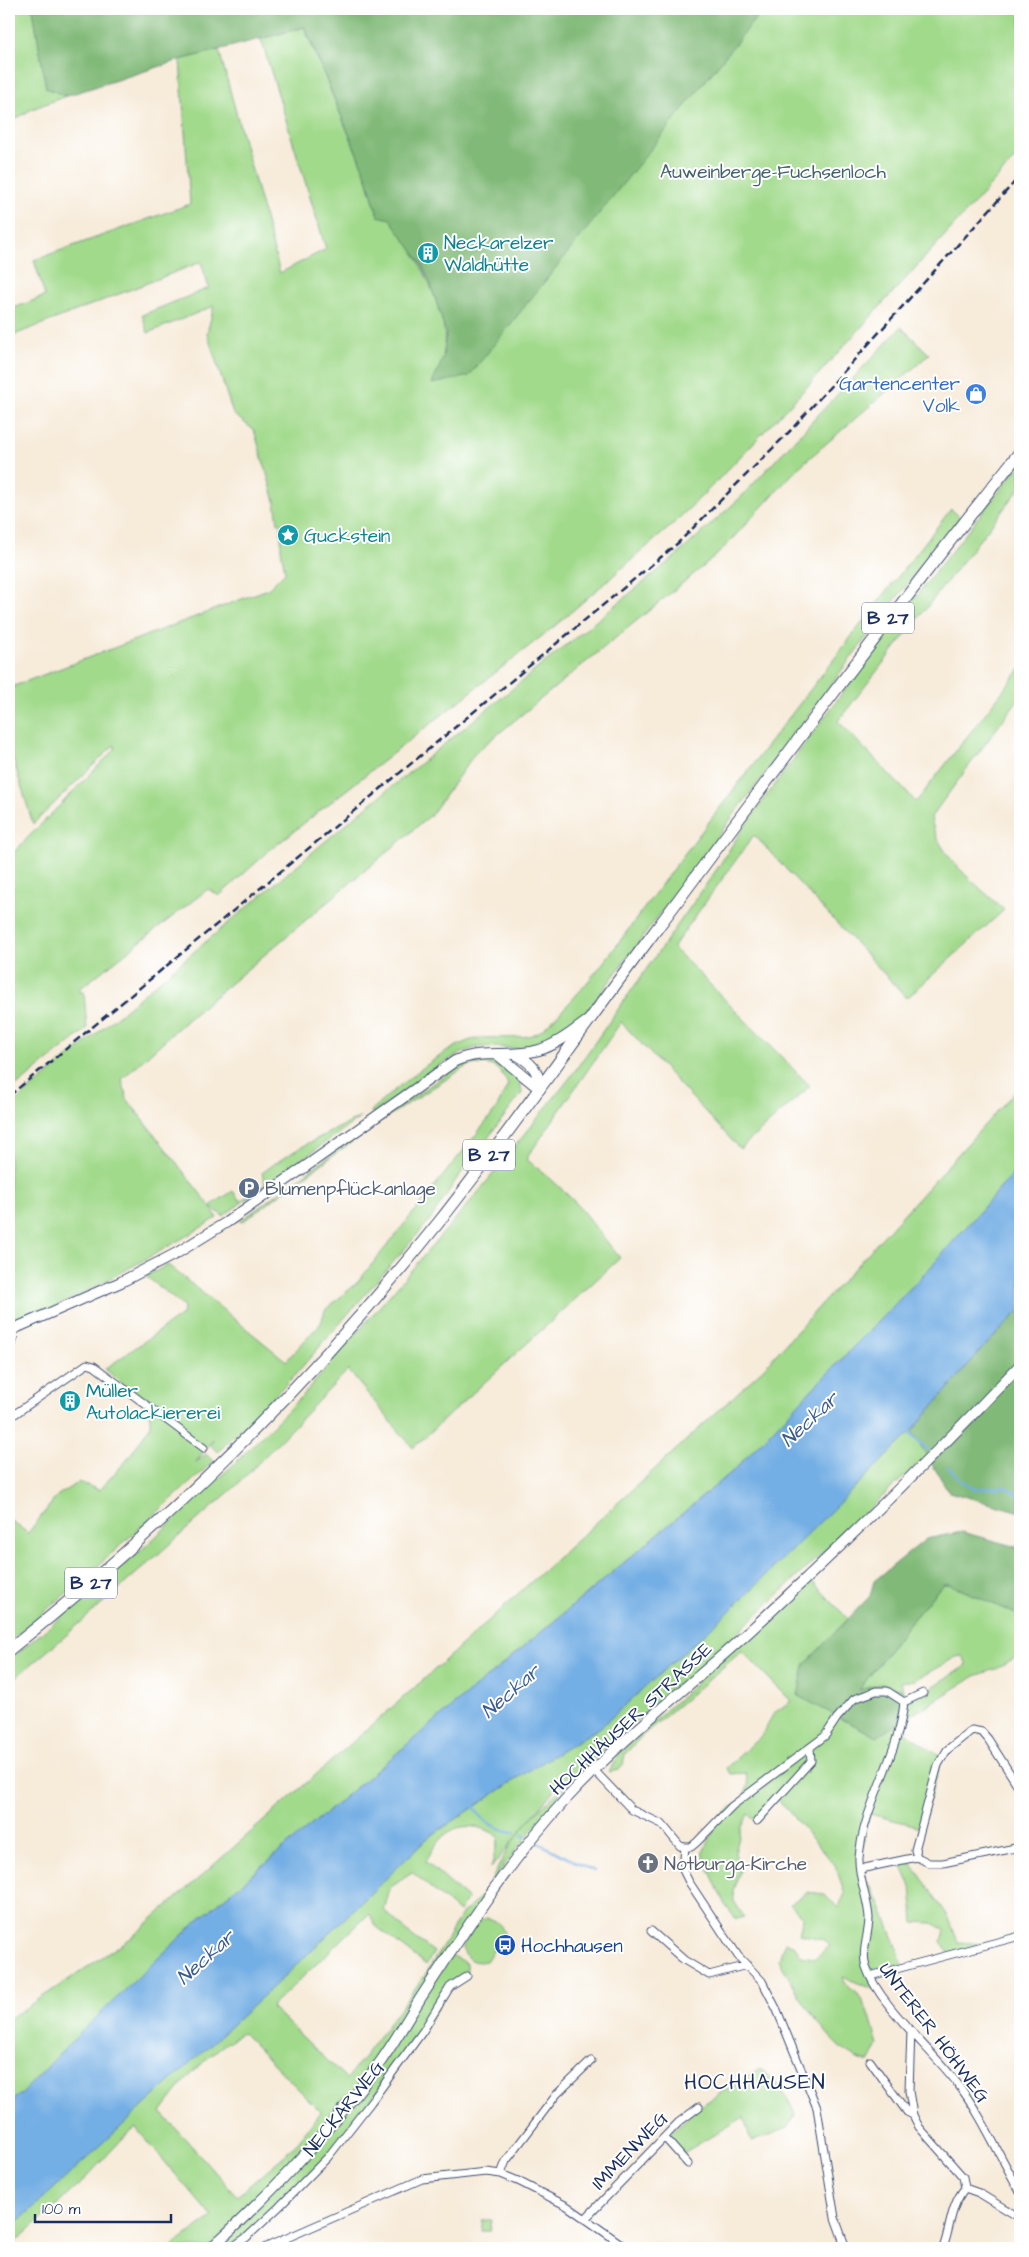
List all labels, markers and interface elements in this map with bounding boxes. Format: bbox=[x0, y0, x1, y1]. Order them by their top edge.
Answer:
park label: Auweinberge-Fuchsenloch bbox=[660, 159, 887, 187]
place label: Neckarelzer Waldhütte bbox=[444, 230, 554, 279]
building icon: Neckarelzer Waldhütte bbox=[416, 241, 440, 265]
place label: Gartencenter Volk bbox=[839, 371, 961, 420]
shop icon: Gartencenter Volk bbox=[964, 382, 988, 406]
place icon: Guckstein bbox=[276, 523, 300, 547]
place label: Guckstein bbox=[304, 523, 390, 550]
road number: B 27 bbox=[862, 602, 914, 634]
road number: B 27 bbox=[463, 1140, 515, 1170]
parking icon: Blumenpflückanlage bbox=[237, 1176, 261, 1200]
place label: Blumenpflückanlage bbox=[265, 1176, 436, 1204]
place label: Müller Autolackiererei bbox=[86, 1378, 220, 1427]
water label: Neckar bbox=[775, 1384, 846, 1454]
building icon: Müller Autolackiererei bbox=[58, 1389, 82, 1413]
road number: B 27 bbox=[65, 1568, 117, 1599]
street label: HOCHHÄUSER STRASSE bbox=[544, 1636, 718, 1802]
water label: Neckar bbox=[475, 1657, 548, 1725]
church icon: Notburga-Kirche bbox=[636, 1851, 660, 1875]
place label: Notburga-Kirche bbox=[664, 1851, 807, 1879]
water label: Neckar bbox=[170, 1923, 242, 1991]
bus stop icon: Hochhausen bbox=[493, 1933, 517, 1957]
place label: Hochhausen bbox=[521, 1933, 623, 1960]
street label: UNTERER HÖHWEG bbox=[872, 1957, 996, 2109]
street label: NECKARWEG bbox=[297, 2055, 391, 2163]
district label: HOCHHAUSEN bbox=[684, 2068, 826, 2097]
street label: IMMENWEG bbox=[586, 2106, 674, 2196]
scale bar bbox=[35, 2192, 171, 2224]
text: 100 m bbox=[42, 2199, 81, 2220]

